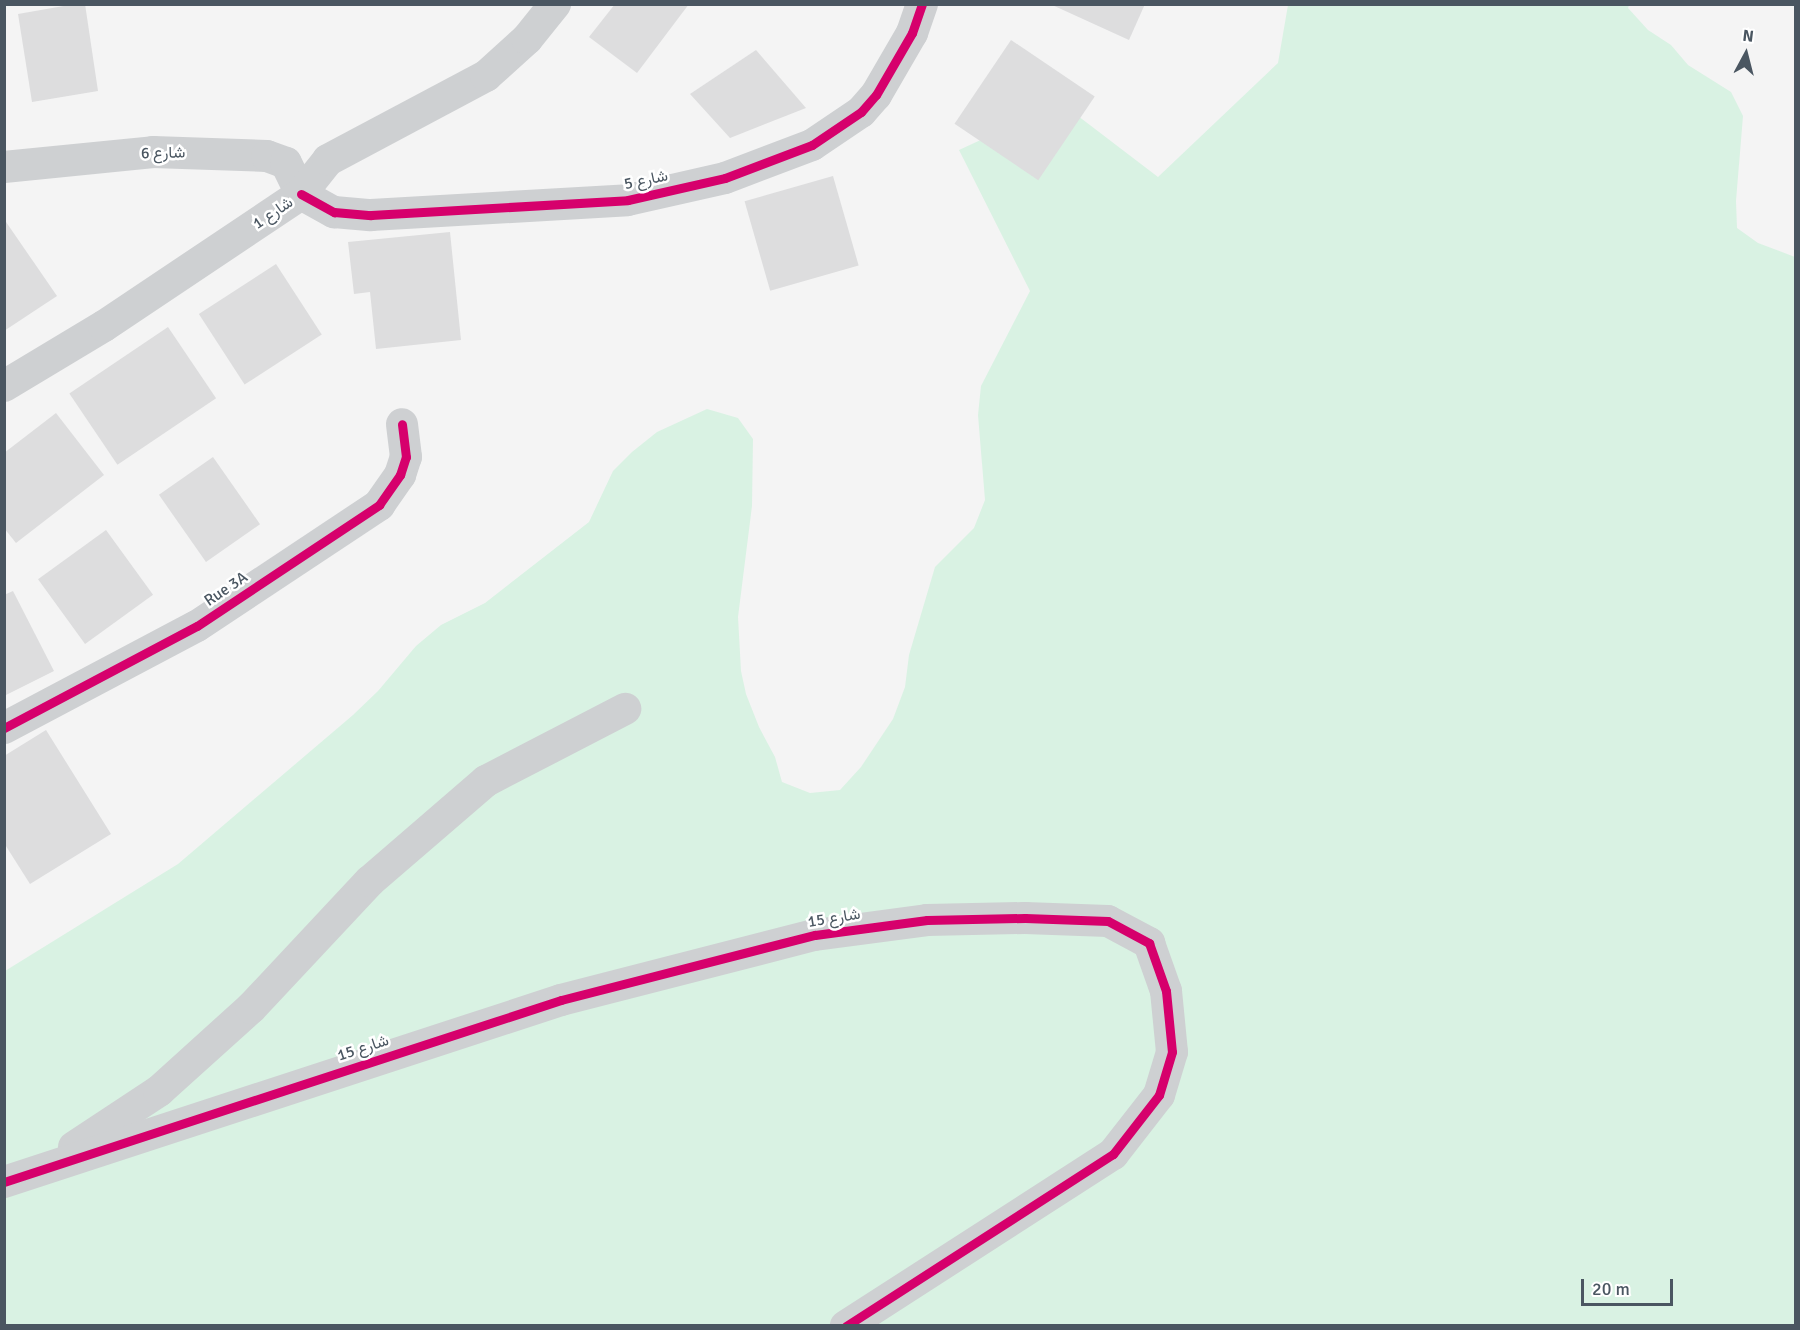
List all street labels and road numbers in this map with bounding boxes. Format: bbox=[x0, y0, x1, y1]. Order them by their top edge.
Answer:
street label: شارع 6 bbox=[141, 143, 185, 163]
street label: شارع 5 bbox=[622, 166, 670, 194]
street label: شارع 1 bbox=[249, 193, 297, 233]
street label: Rue 3A bbox=[201, 568, 251, 610]
street label: شارع 15 bbox=[806, 904, 862, 932]
street label: شارع 15 bbox=[335, 1031, 391, 1065]

